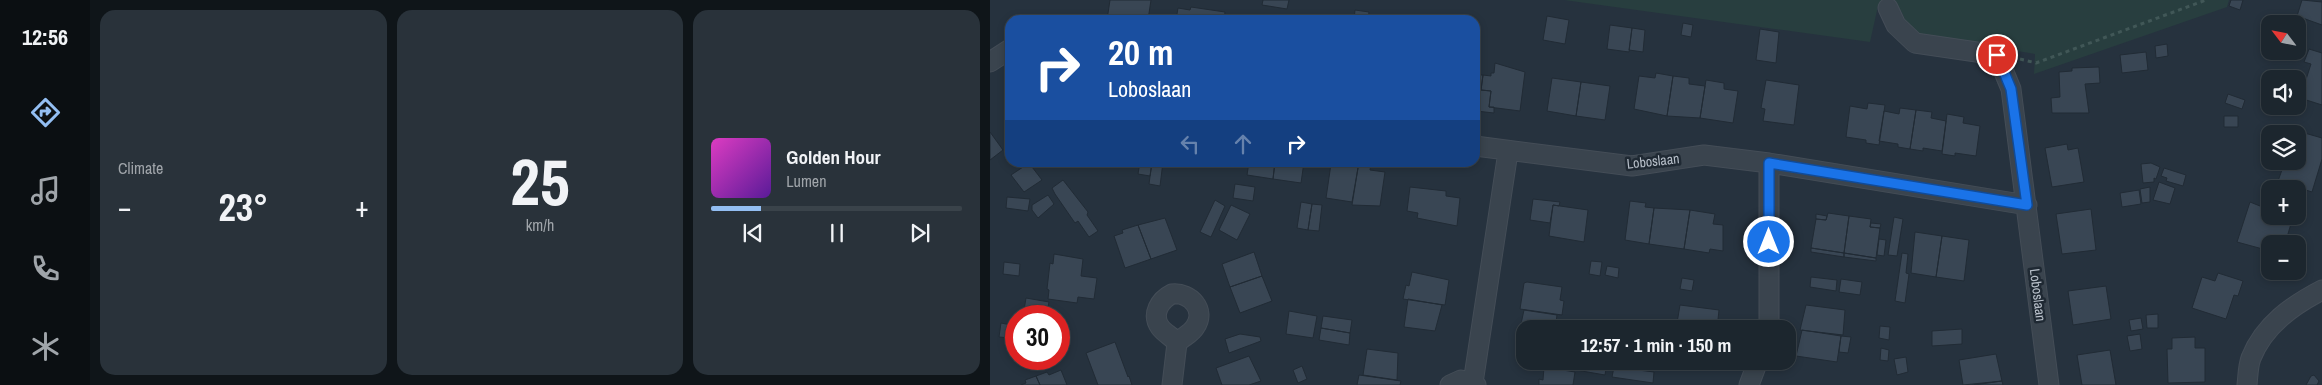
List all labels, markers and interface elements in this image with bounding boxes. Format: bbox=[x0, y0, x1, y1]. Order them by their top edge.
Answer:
north arrow bbox=[2261, 15, 2306, 60]
map controls bbox=[2261, 15, 2306, 280]
text: 12:56 bbox=[22, 22, 68, 52]
text: 20 m bbox=[1108, 29, 1173, 76]
pin bbox=[1976, 34, 2018, 76]
icon: right bbox=[1025, 35, 1090, 100]
icon: arrive bbox=[1983, 41, 2011, 69]
button: sound bbox=[2261, 70, 2306, 115]
text: Loboslaan bbox=[1108, 74, 1191, 104]
icon: directions bbox=[28, 95, 63, 130]
button: layers bbox=[2261, 125, 2306, 170]
icon: left bbox=[1176, 130, 1204, 158]
icon: ahead bbox=[1229, 130, 1257, 158]
icon: right bbox=[1282, 130, 1310, 158]
text: 25 bbox=[510, 138, 570, 225]
text: Golden Hour bbox=[786, 144, 881, 170]
street label: Loboslaan bbox=[1626, 149, 1680, 173]
text: Climate bbox=[118, 157, 163, 179]
text: Lumen bbox=[786, 170, 826, 192]
icon: music bbox=[28, 173, 63, 208]
button: + bbox=[2261, 180, 2306, 225]
text: 23° bbox=[218, 182, 268, 233]
text: − bbox=[118, 188, 131, 226]
text: + bbox=[355, 188, 369, 226]
text: km/h bbox=[526, 214, 554, 236]
position arrow bbox=[1742, 215, 1794, 267]
icon: previous bbox=[739, 219, 767, 247]
icon: pause bbox=[823, 219, 851, 247]
icon: next bbox=[906, 219, 934, 247]
button: − bbox=[2261, 235, 2306, 280]
icon: phone bbox=[28, 251, 63, 286]
street label: Loboslaan bbox=[2026, 268, 2050, 322]
speed limit sign: 30 bbox=[1005, 305, 1070, 370]
icon: climate bbox=[28, 329, 63, 364]
text: 12:57 · 1 min · 150 m bbox=[1581, 332, 1731, 358]

